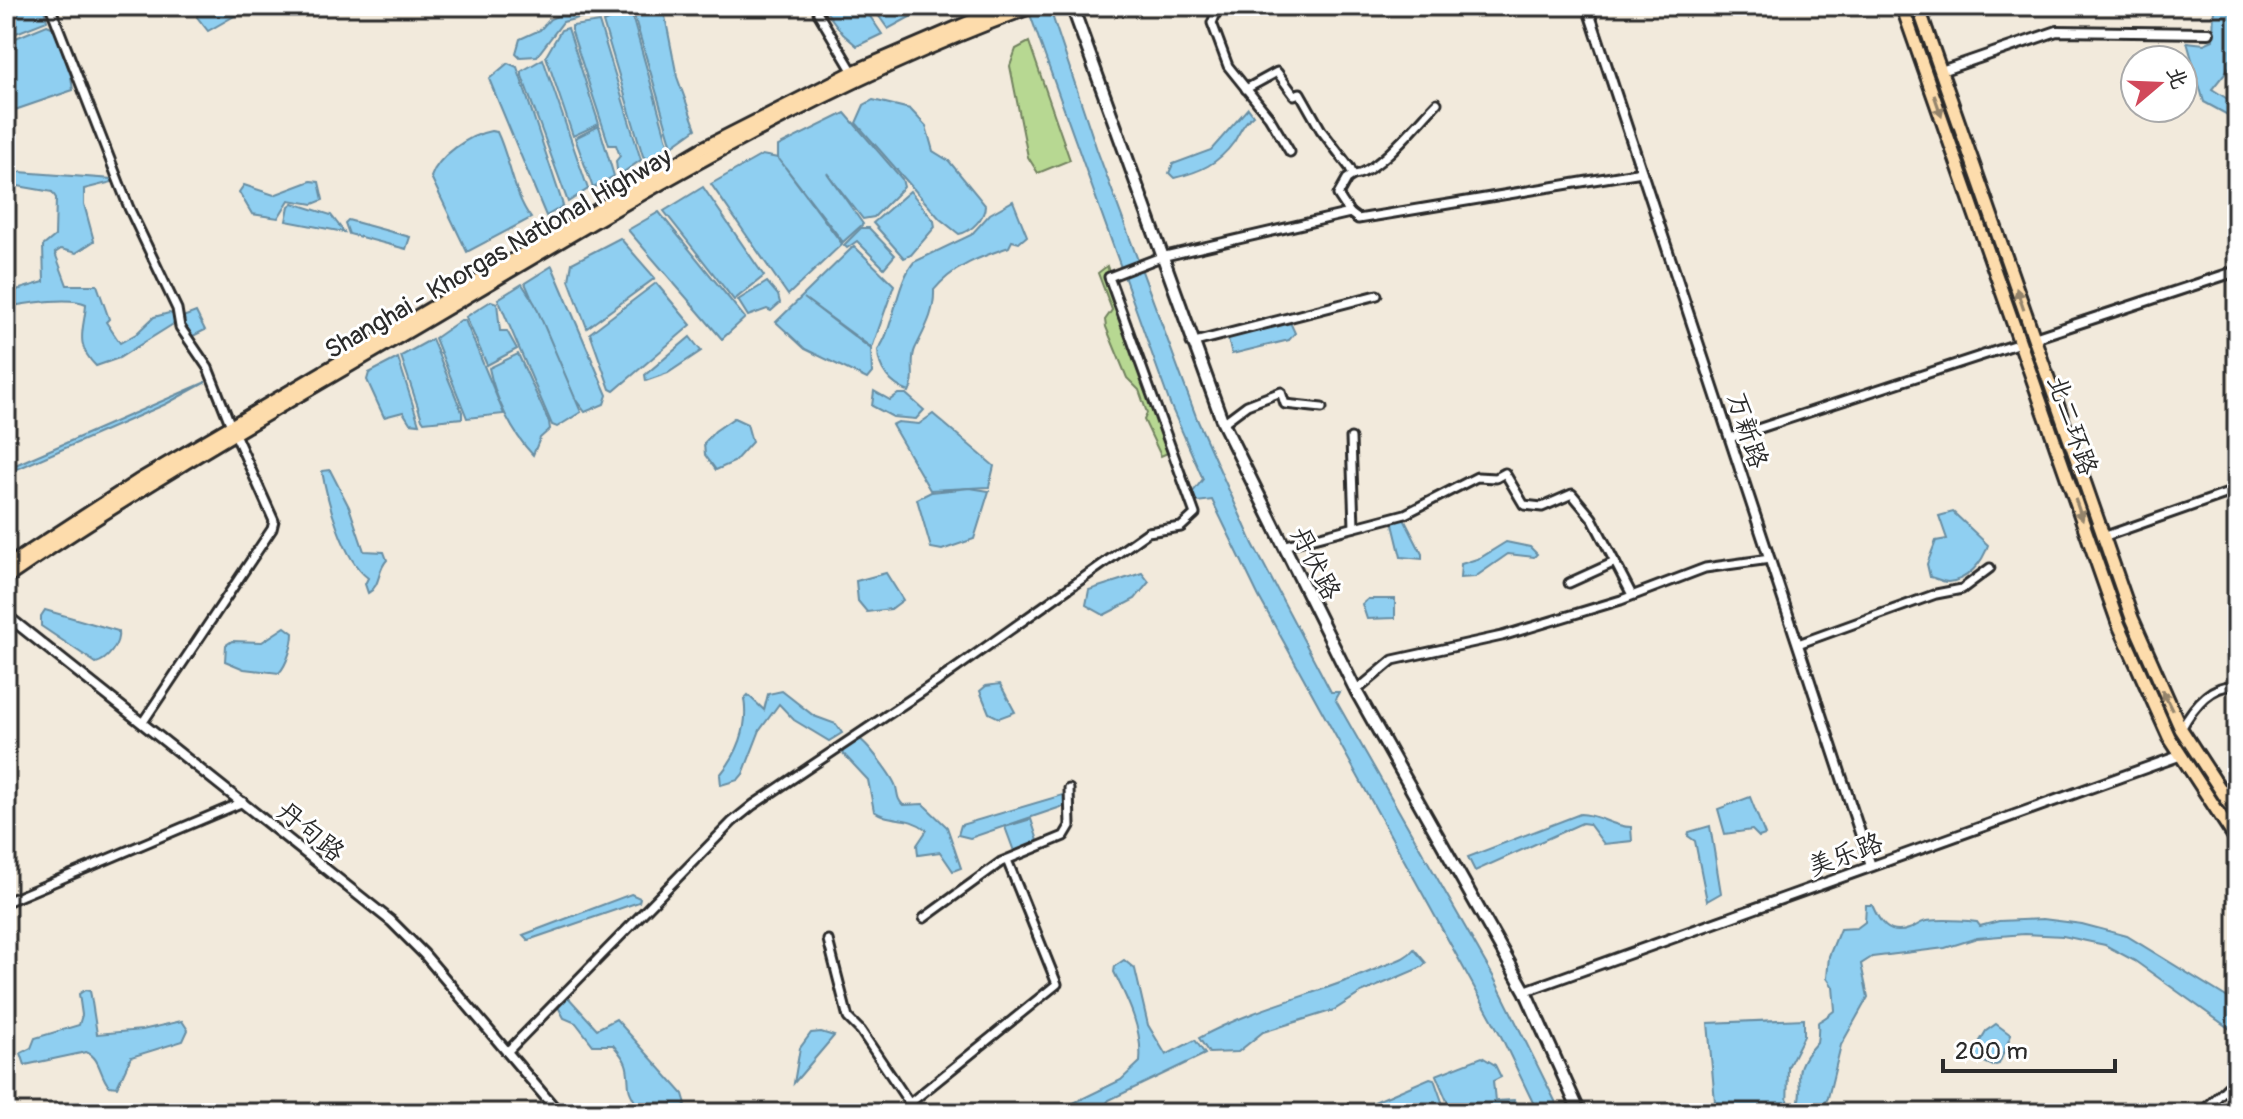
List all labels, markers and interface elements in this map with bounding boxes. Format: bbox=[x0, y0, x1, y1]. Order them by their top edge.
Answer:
north arrow bbox=[2119, 44, 2199, 124]
text: 北 bbox=[2160, 63, 2194, 93]
one-way arrow bbox=[1932, 94, 1944, 118]
street label: Shanghai - Khorgas National Highway bbox=[319, 141, 678, 367]
one-way arrow bbox=[2014, 287, 2026, 311]
street label: 北二环路 bbox=[2040, 371, 2104, 480]
street label: 万新路 bbox=[1720, 388, 1774, 472]
one-way arrow bbox=[2073, 498, 2085, 522]
street label: 丹伏路 bbox=[1283, 521, 1347, 605]
one-way arrow bbox=[2161, 689, 2174, 712]
street label: 丹句路 bbox=[270, 795, 351, 869]
street label: 美乐路 bbox=[1803, 827, 1887, 883]
scale bar bbox=[1943, 1023, 2115, 1073]
text: 200 m bbox=[1955, 1037, 2028, 1066]

